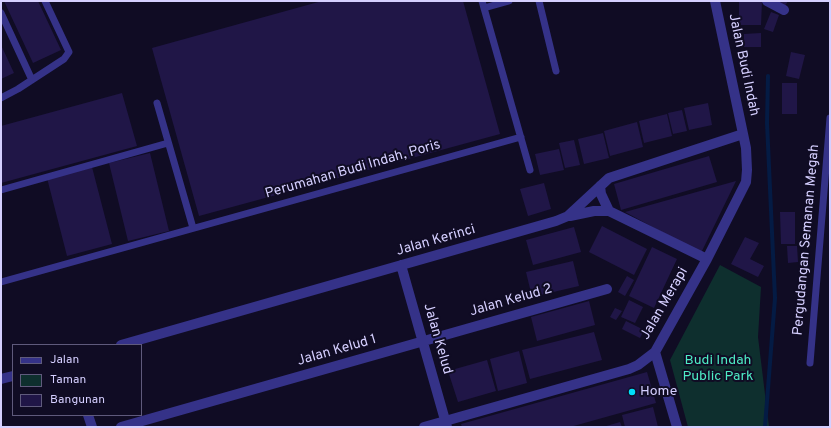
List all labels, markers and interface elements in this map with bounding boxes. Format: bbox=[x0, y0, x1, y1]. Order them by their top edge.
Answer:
street label: Jalan Budi Indah bbox=[724, 12, 762, 118]
street label: Perumahan Budi Indah, Poris bbox=[263, 137, 443, 203]
street label: Pergudangan Semanan Megah bbox=[790, 144, 824, 336]
street label: Jalan Kerinci bbox=[394, 222, 478, 260]
street label: Jalan Merapi bbox=[638, 265, 692, 343]
street label: Jalan Kelud 2 bbox=[468, 281, 554, 321]
street label: Jalan Kelud bbox=[419, 302, 455, 376]
street label: Jalan Kelud 1 bbox=[295, 332, 379, 370]
legend bbox=[12, 344, 142, 416]
text: Jalan bbox=[50, 352, 79, 368]
park label: Budi Indah Public Park bbox=[683, 353, 753, 386]
text: Taman bbox=[50, 372, 86, 388]
place label: Home bbox=[640, 384, 677, 400]
marker: Home bbox=[627, 387, 637, 397]
text: Bangunan bbox=[50, 392, 105, 408]

